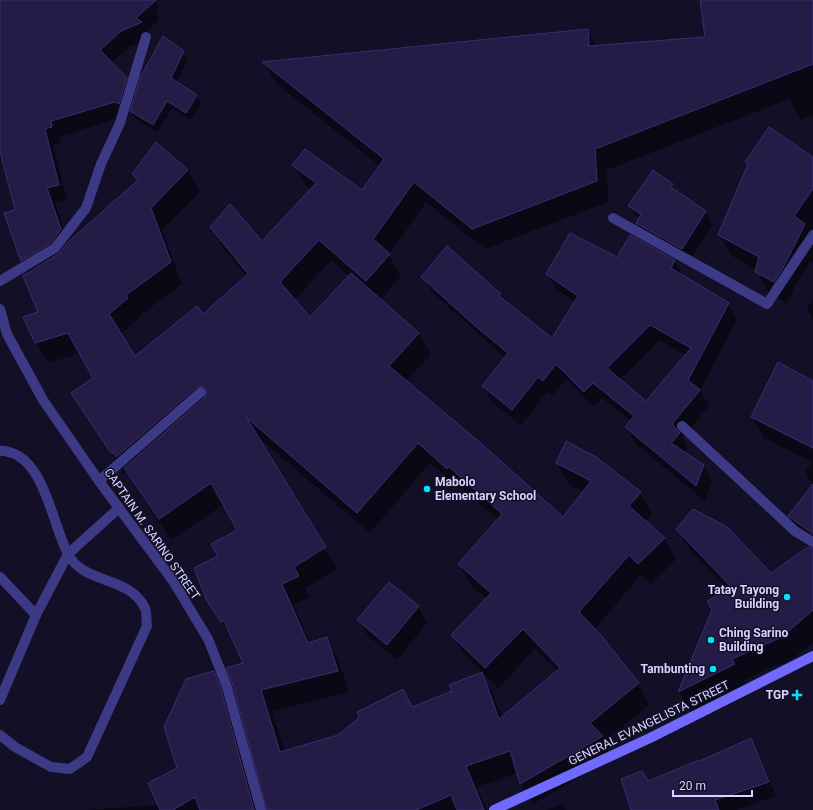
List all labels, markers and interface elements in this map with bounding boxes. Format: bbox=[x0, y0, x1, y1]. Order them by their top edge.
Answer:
street label: CAPTAIN M. SARINO STREET bbox=[101, 466, 203, 602]
place label: Mabolo Elementary School bbox=[435, 475, 536, 503]
marker: Mabolo Elementary School bbox=[422, 484, 432, 494]
place label: Tatay Tayong Building bbox=[708, 583, 779, 611]
marker: Tatay Tayong Building bbox=[782, 592, 792, 602]
place label: Ching Sarino Building bbox=[719, 626, 788, 654]
marker: Ching Sarino Building bbox=[706, 635, 716, 645]
place label: Tambunting bbox=[641, 662, 705, 676]
marker: Tambunting bbox=[708, 664, 718, 674]
street label: GENERAL EVANGELISTA STREET bbox=[566, 678, 732, 768]
place label: TGP bbox=[766, 688, 789, 702]
marker: TGP bbox=[792, 690, 802, 700]
scale bar bbox=[673, 772, 752, 798]
text: 20 m bbox=[679, 779, 706, 793]

